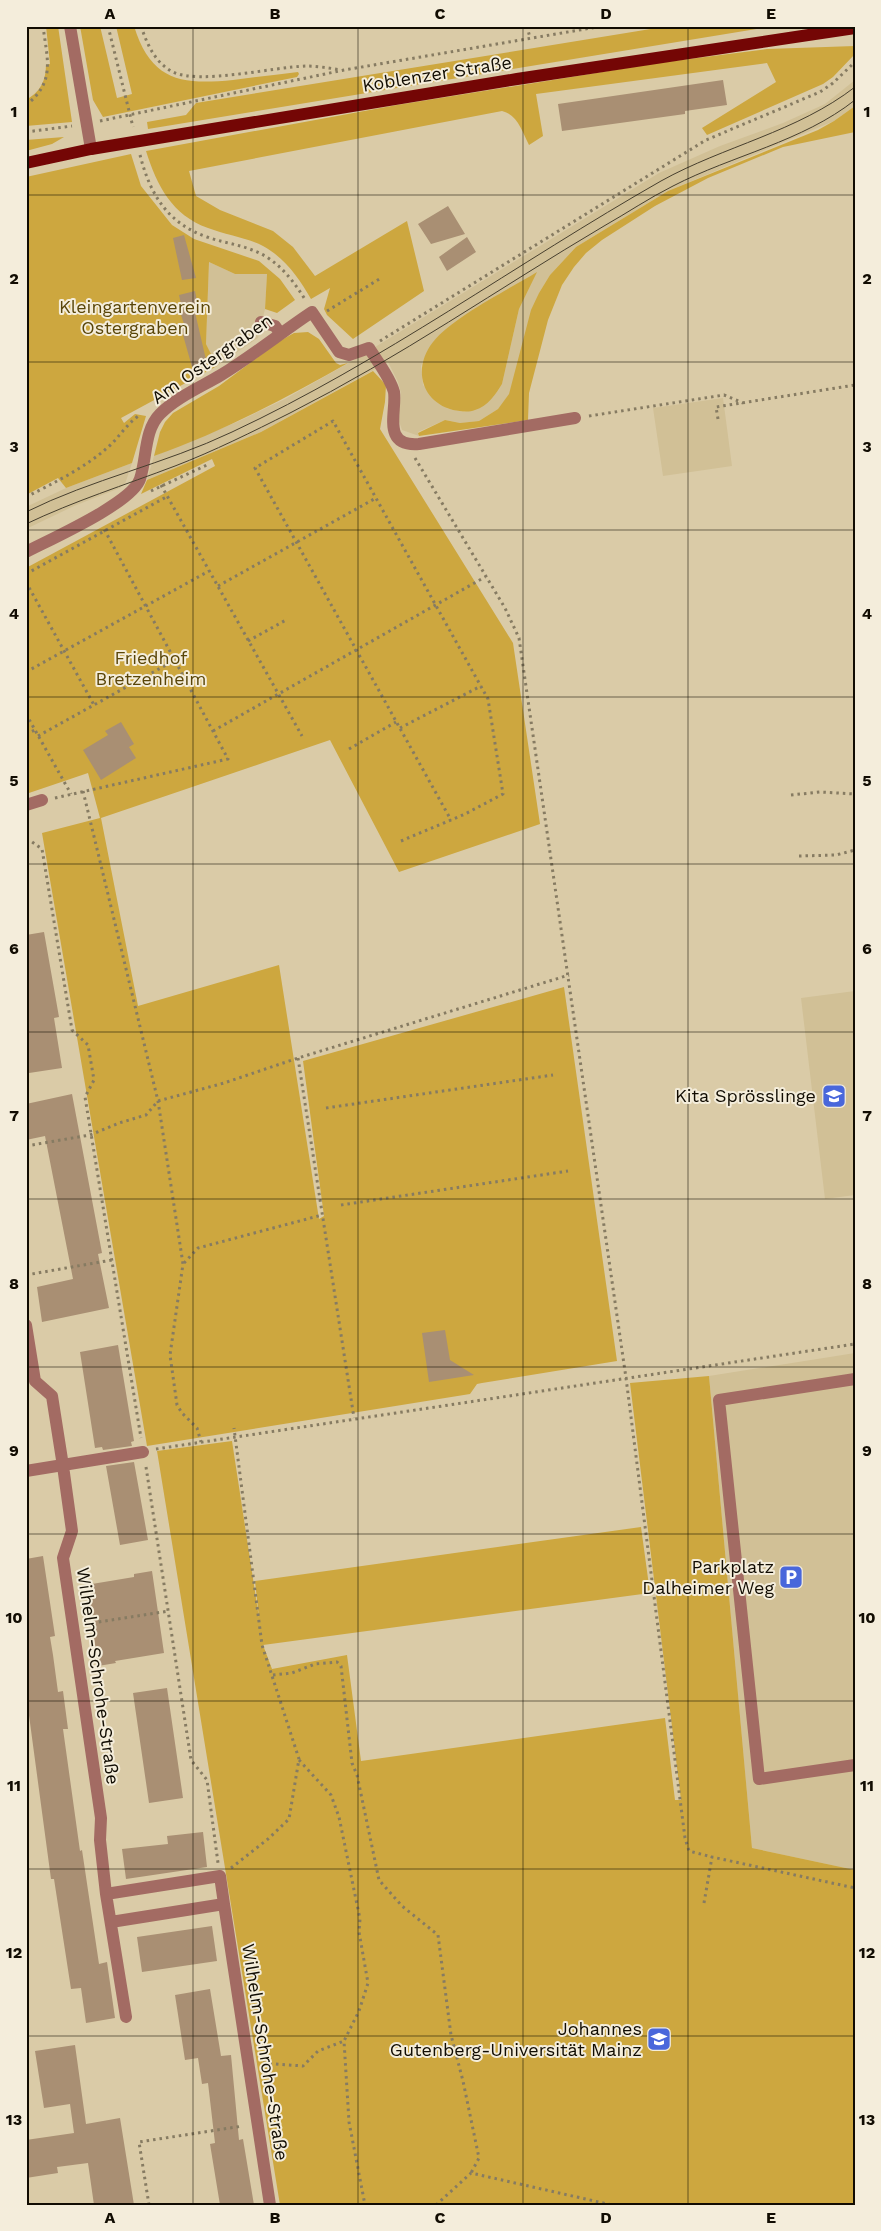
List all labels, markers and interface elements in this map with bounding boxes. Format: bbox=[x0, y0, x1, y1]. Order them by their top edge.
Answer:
text: A bbox=[105, 4, 116, 23]
text: B bbox=[270, 4, 281, 23]
text: C bbox=[435, 4, 446, 23]
text: D bbox=[600, 4, 612, 23]
text: E bbox=[766, 4, 776, 23]
street label: Koblenzer Straße bbox=[361, 51, 513, 96]
text: 1 bbox=[11, 102, 17, 121]
text: 1 bbox=[864, 102, 870, 121]
text: 2 bbox=[9, 269, 19, 288]
text: 2 bbox=[862, 269, 872, 288]
park label: Kleingartenverein Ostergraben bbox=[59, 296, 211, 338]
street label: Am Ostergraben bbox=[147, 309, 276, 408]
text: 3 bbox=[9, 437, 19, 456]
text: 3 bbox=[862, 437, 872, 456]
text: 4 bbox=[9, 604, 19, 623]
text: 4 bbox=[862, 604, 872, 623]
park label: Friedhof Bretzenheim bbox=[96, 647, 206, 689]
text: 5 bbox=[9, 771, 19, 790]
text: 5 bbox=[862, 771, 872, 790]
text: 6 bbox=[9, 939, 19, 958]
text: 6 bbox=[862, 939, 872, 958]
school or university icon: Kita Sprösslinge bbox=[821, 1083, 847, 1109]
place label: Kita Sprösslinge bbox=[675, 1085, 816, 1106]
text: 7 bbox=[9, 1106, 19, 1125]
text: 7 bbox=[862, 1106, 872, 1125]
text: 8 bbox=[9, 1274, 19, 1293]
text: 8 bbox=[862, 1274, 872, 1293]
text: 9 bbox=[9, 1441, 19, 1460]
text: 9 bbox=[862, 1441, 872, 1460]
place label: Parkplatz Dalheimer Weg bbox=[642, 1556, 774, 1598]
parking icon: Parkplatz Dalheimer Weg bbox=[778, 1564, 804, 1590]
street label: Wilhelm-Schrohe-Straße bbox=[73, 1566, 124, 1786]
text: 10 bbox=[5, 1608, 23, 1627]
text: 10 bbox=[858, 1608, 876, 1627]
text: 11 bbox=[7, 1776, 21, 1795]
text: 11 bbox=[860, 1776, 874, 1795]
street label: Wilhelm-Schrohe-Straße bbox=[238, 1942, 293, 2162]
text: 12 bbox=[6, 1943, 22, 1962]
text: 12 bbox=[859, 1943, 875, 1962]
place label: Johannes Gutenberg-Universität Mainz bbox=[390, 2018, 642, 2060]
school or university icon: Johannes Gutenberg-Universität Mainz bbox=[646, 2026, 672, 2052]
text: 13 bbox=[6, 2110, 22, 2129]
text: 13 bbox=[859, 2110, 875, 2129]
text: A bbox=[105, 2208, 116, 2227]
text: B bbox=[270, 2208, 281, 2227]
text: C bbox=[435, 2208, 446, 2227]
text: D bbox=[600, 2208, 612, 2227]
text: E bbox=[766, 2208, 776, 2227]

